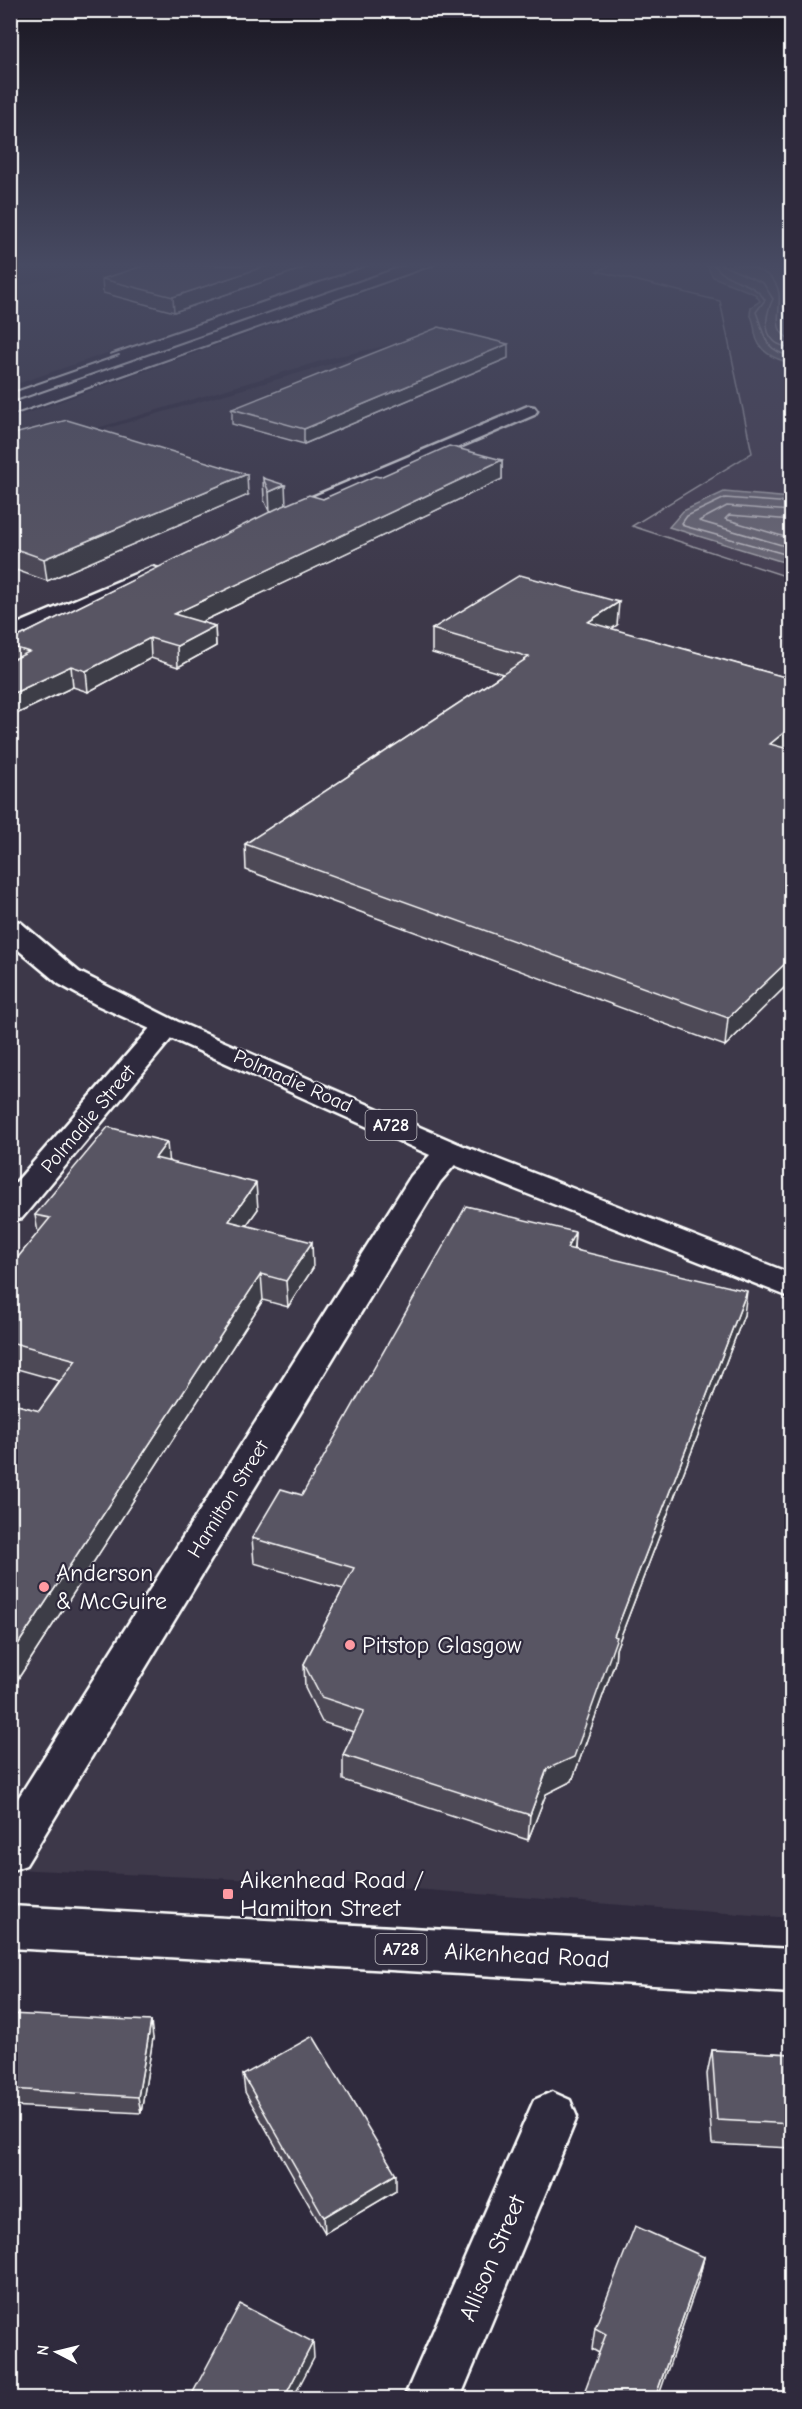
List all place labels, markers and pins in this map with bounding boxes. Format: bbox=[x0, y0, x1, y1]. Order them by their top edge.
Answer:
place label: Anderson & McGuire bbox=[56, 1559, 167, 1615]
marker: Anderson & McGuire bbox=[37, 1580, 51, 1594]
place label: Pitstop Glasgow bbox=[362, 1631, 522, 1659]
marker: Pitstop Glasgow bbox=[343, 1638, 357, 1652]
place label: Aikenhead Road / Hamilton Street bbox=[240, 1866, 424, 1922]
marker: Aikenhead Road / Hamilton Street bbox=[221, 1887, 235, 1901]

